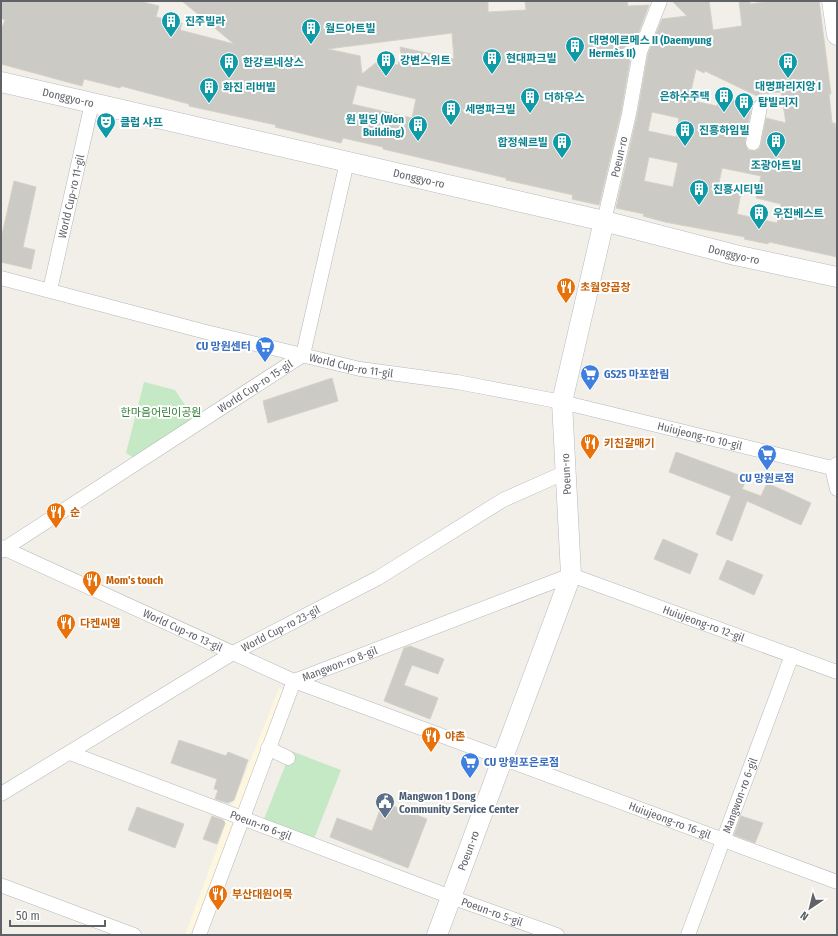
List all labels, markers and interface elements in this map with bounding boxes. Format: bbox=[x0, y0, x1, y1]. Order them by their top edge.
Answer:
building icon: 진주빌라 bbox=[160, 10, 182, 38]
place label: 진주빌라 bbox=[185, 15, 225, 28]
building icon: 월드아트빌 bbox=[300, 17, 322, 45]
place label: 월드아트빌 bbox=[325, 22, 376, 35]
place label: 대명에르메스 II (Daemyung Hermès II) bbox=[589, 34, 712, 60]
building icon: 대명에르메스 II (Daemyung Hermès II) bbox=[564, 35, 586, 63]
building icon: 현대파크빌 bbox=[481, 47, 503, 75]
building icon: 강변스위트 bbox=[375, 49, 397, 77]
building icon: 한강르네상스 bbox=[218, 51, 240, 79]
building icon: 대명파리지앙 I bbox=[777, 51, 799, 79]
place label: 현대파크빌 bbox=[506, 52, 557, 65]
place label: 강변스위트 bbox=[400, 54, 451, 67]
place label: 한강르네상스 bbox=[243, 56, 304, 69]
building icon: 화진 리버빌 bbox=[198, 76, 220, 104]
place label: 대명파리지앙 I bbox=[755, 80, 821, 93]
place label: 화진 리버빌 bbox=[223, 81, 276, 94]
building icon: 은하수주택 bbox=[713, 85, 735, 113]
street label: Donggyo-ro bbox=[41, 86, 95, 110]
building icon: 더하우스 bbox=[519, 86, 541, 114]
place label: 은하수주택 bbox=[659, 90, 710, 103]
place label: 더하우스 bbox=[544, 91, 584, 104]
building icon: 탑빌리지 bbox=[733, 91, 755, 119]
place label: 탑빌리지 bbox=[758, 96, 798, 109]
building icon: 세명파크빌 bbox=[440, 98, 462, 126]
place label: 세명파크빌 bbox=[465, 103, 516, 116]
theatre icon: 클럽 샤프 bbox=[95, 111, 117, 139]
place label: 원 빌딩 (Won Building) bbox=[346, 113, 405, 139]
building icon: 원 빌딩 (Won Building) bbox=[407, 114, 429, 142]
place label: 클럽 샤프 bbox=[120, 116, 163, 129]
building icon: 진흥하임빌 bbox=[674, 119, 696, 147]
place label: 진흥하임빌 bbox=[699, 124, 750, 137]
building icon: 조광아트빌 bbox=[765, 130, 787, 158]
building icon: 합정쉐르빌 bbox=[551, 131, 573, 159]
street label: Poeun-ro bbox=[608, 135, 631, 179]
place label: 합정쉐르빌 bbox=[497, 136, 548, 149]
street label: World Cup-ro 11-gil bbox=[56, 153, 87, 240]
place label: 조광아트빌 bbox=[751, 159, 801, 172]
street label: Donggyo-ro bbox=[392, 167, 446, 191]
building icon: 진흥시티빌 bbox=[688, 178, 710, 206]
place label: 진흥시티빌 bbox=[713, 183, 764, 196]
building icon: 우진베스트 bbox=[748, 202, 770, 230]
place label: 우진베스트 bbox=[773, 207, 824, 220]
street label: Donggyo-ro bbox=[707, 242, 761, 267]
restaurant icon: 초월양곱창 bbox=[555, 276, 577, 304]
place label: 초월양곱창 bbox=[580, 281, 631, 294]
supermarket icon: CU 망원센터 bbox=[254, 335, 276, 363]
place label: CU 망원센터 bbox=[196, 340, 251, 353]
street label: World Cup-ro 11-gil bbox=[308, 351, 394, 380]
street label: World Cup-ro 15-gil bbox=[216, 357, 295, 415]
supermarket icon: GS25 마포한림 bbox=[579, 363, 601, 391]
place label: GS25 마포한림 bbox=[604, 368, 669, 381]
park label: 한마음어린이공원 bbox=[121, 406, 201, 419]
street label: Huiujeong-ro 10-gil bbox=[656, 420, 743, 453]
restaurant icon: 키친갈매기 bbox=[579, 432, 601, 460]
place label: 키친갈매기 bbox=[604, 437, 655, 450]
supermarket icon: CU 망원로점 bbox=[756, 443, 778, 471]
street label: Poeun-ro bbox=[559, 453, 574, 495]
place label: CU 망원로점 bbox=[740, 472, 794, 485]
restaurant icon: 순 bbox=[45, 501, 67, 529]
place label: 순 bbox=[70, 506, 80, 519]
restaurant icon: Mom's touch bbox=[81, 569, 103, 597]
place label: Mom's touch bbox=[106, 574, 164, 587]
street label: World Cup-ro 23-gil bbox=[239, 603, 322, 655]
street label: Huiujeong-ro 12-gil bbox=[661, 603, 746, 645]
street label: World Cup-ro 13-gil bbox=[141, 607, 225, 655]
restaurant icon: 다켄씨엘 bbox=[55, 612, 77, 640]
place label: 다켄씨엘 bbox=[80, 617, 120, 630]
street label: Mangwon-ro 8-gil bbox=[300, 644, 379, 684]
restaurant icon: 야촌 bbox=[420, 725, 442, 753]
place label: 야촌 bbox=[445, 730, 465, 743]
supermarket icon: CU 망원포은로점 bbox=[459, 751, 481, 779]
place label: CU 망원포은로점 bbox=[484, 756, 559, 769]
street label: Mangwon-ro 6-gil bbox=[720, 756, 760, 835]
place label: Mangwon 1 Dong Community Service Center bbox=[399, 790, 520, 816]
public building icon: Mangwon 1 Dong Community Service Center bbox=[374, 791, 396, 819]
street label: Huiujeong-ro 16-gil bbox=[627, 799, 713, 842]
street label: Poeun-ro 6-gil bbox=[228, 808, 293, 843]
street label: Poeun-ro bbox=[456, 829, 482, 873]
restaurant icon: 부산대원어묵 bbox=[207, 883, 229, 911]
place label: 부산대원어묵 bbox=[232, 888, 293, 901]
north arrow bbox=[790, 888, 830, 928]
street label: Poeun-ro 5-gil bbox=[460, 895, 524, 929]
scale bar bbox=[10, 902, 105, 928]
text: 50 m bbox=[16, 909, 40, 923]
text: N bbox=[798, 909, 811, 923]

